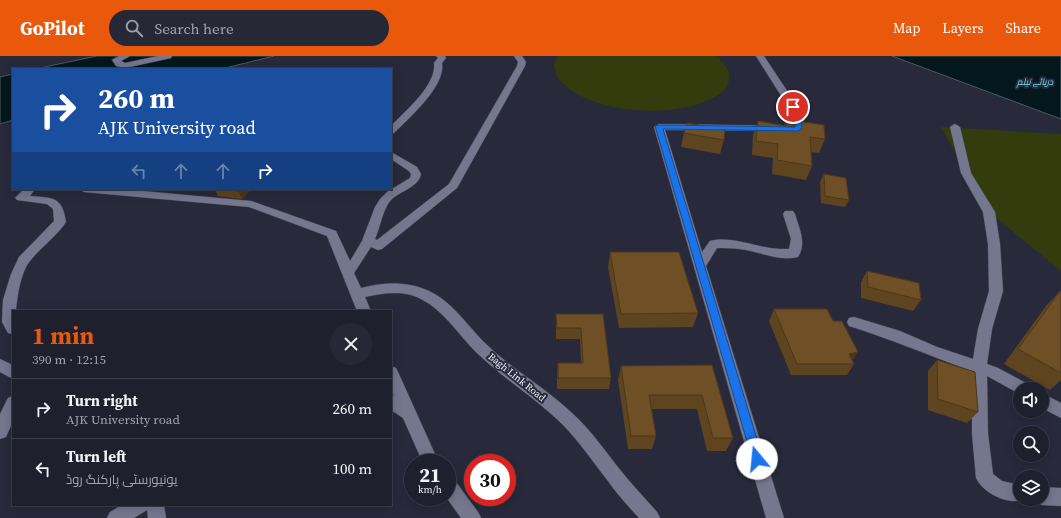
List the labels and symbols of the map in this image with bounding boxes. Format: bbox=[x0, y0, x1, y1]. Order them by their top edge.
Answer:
water label: دریائے نیلم bbox=[1016, 76, 1054, 88]
pin bbox=[776, 90, 810, 124]
street label: Bagh Link Road bbox=[486, 350, 549, 404]
position arrow bbox=[736, 438, 778, 480]
speed limit sign: 30 bbox=[464, 454, 516, 506]

